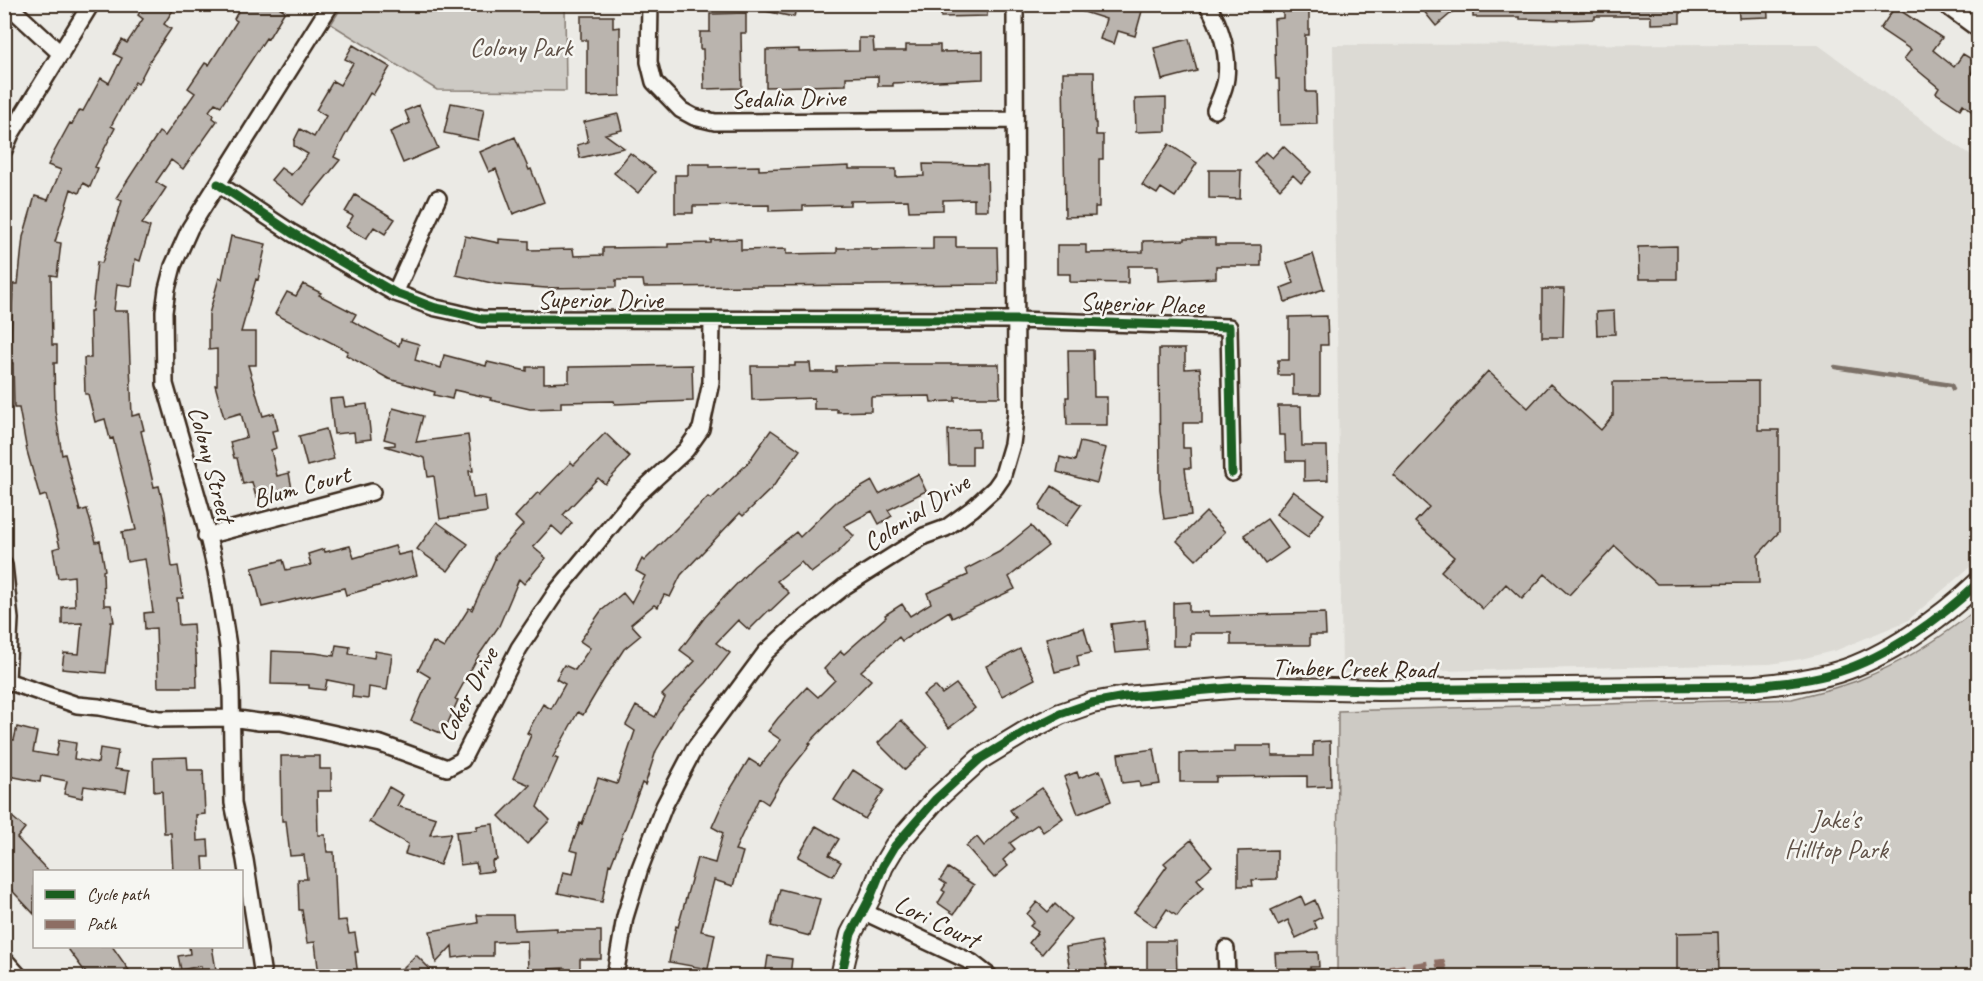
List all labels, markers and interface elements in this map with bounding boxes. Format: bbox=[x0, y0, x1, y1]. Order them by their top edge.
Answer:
park label: Colony Park bbox=[470, 31, 574, 64]
street label: Sedalia Drive bbox=[731, 81, 847, 116]
street label: Superior Drive bbox=[537, 283, 664, 316]
street label: Superior Place bbox=[1080, 285, 1206, 322]
street label: Colony Street bbox=[180, 403, 244, 529]
street label: Blum Court bbox=[249, 457, 356, 515]
street label: Colonial Drive bbox=[857, 465, 977, 559]
street label: Coker Drive bbox=[429, 639, 507, 747]
street label: Timber Creek Road bbox=[1272, 651, 1440, 686]
park label: Jake's Hilltop Park bbox=[1785, 803, 1890, 866]
legend bbox=[33, 870, 243, 948]
text: Cycle path bbox=[87, 883, 150, 905]
street label: Lori Court bbox=[889, 887, 988, 958]
text: Path bbox=[87, 913, 117, 935]

